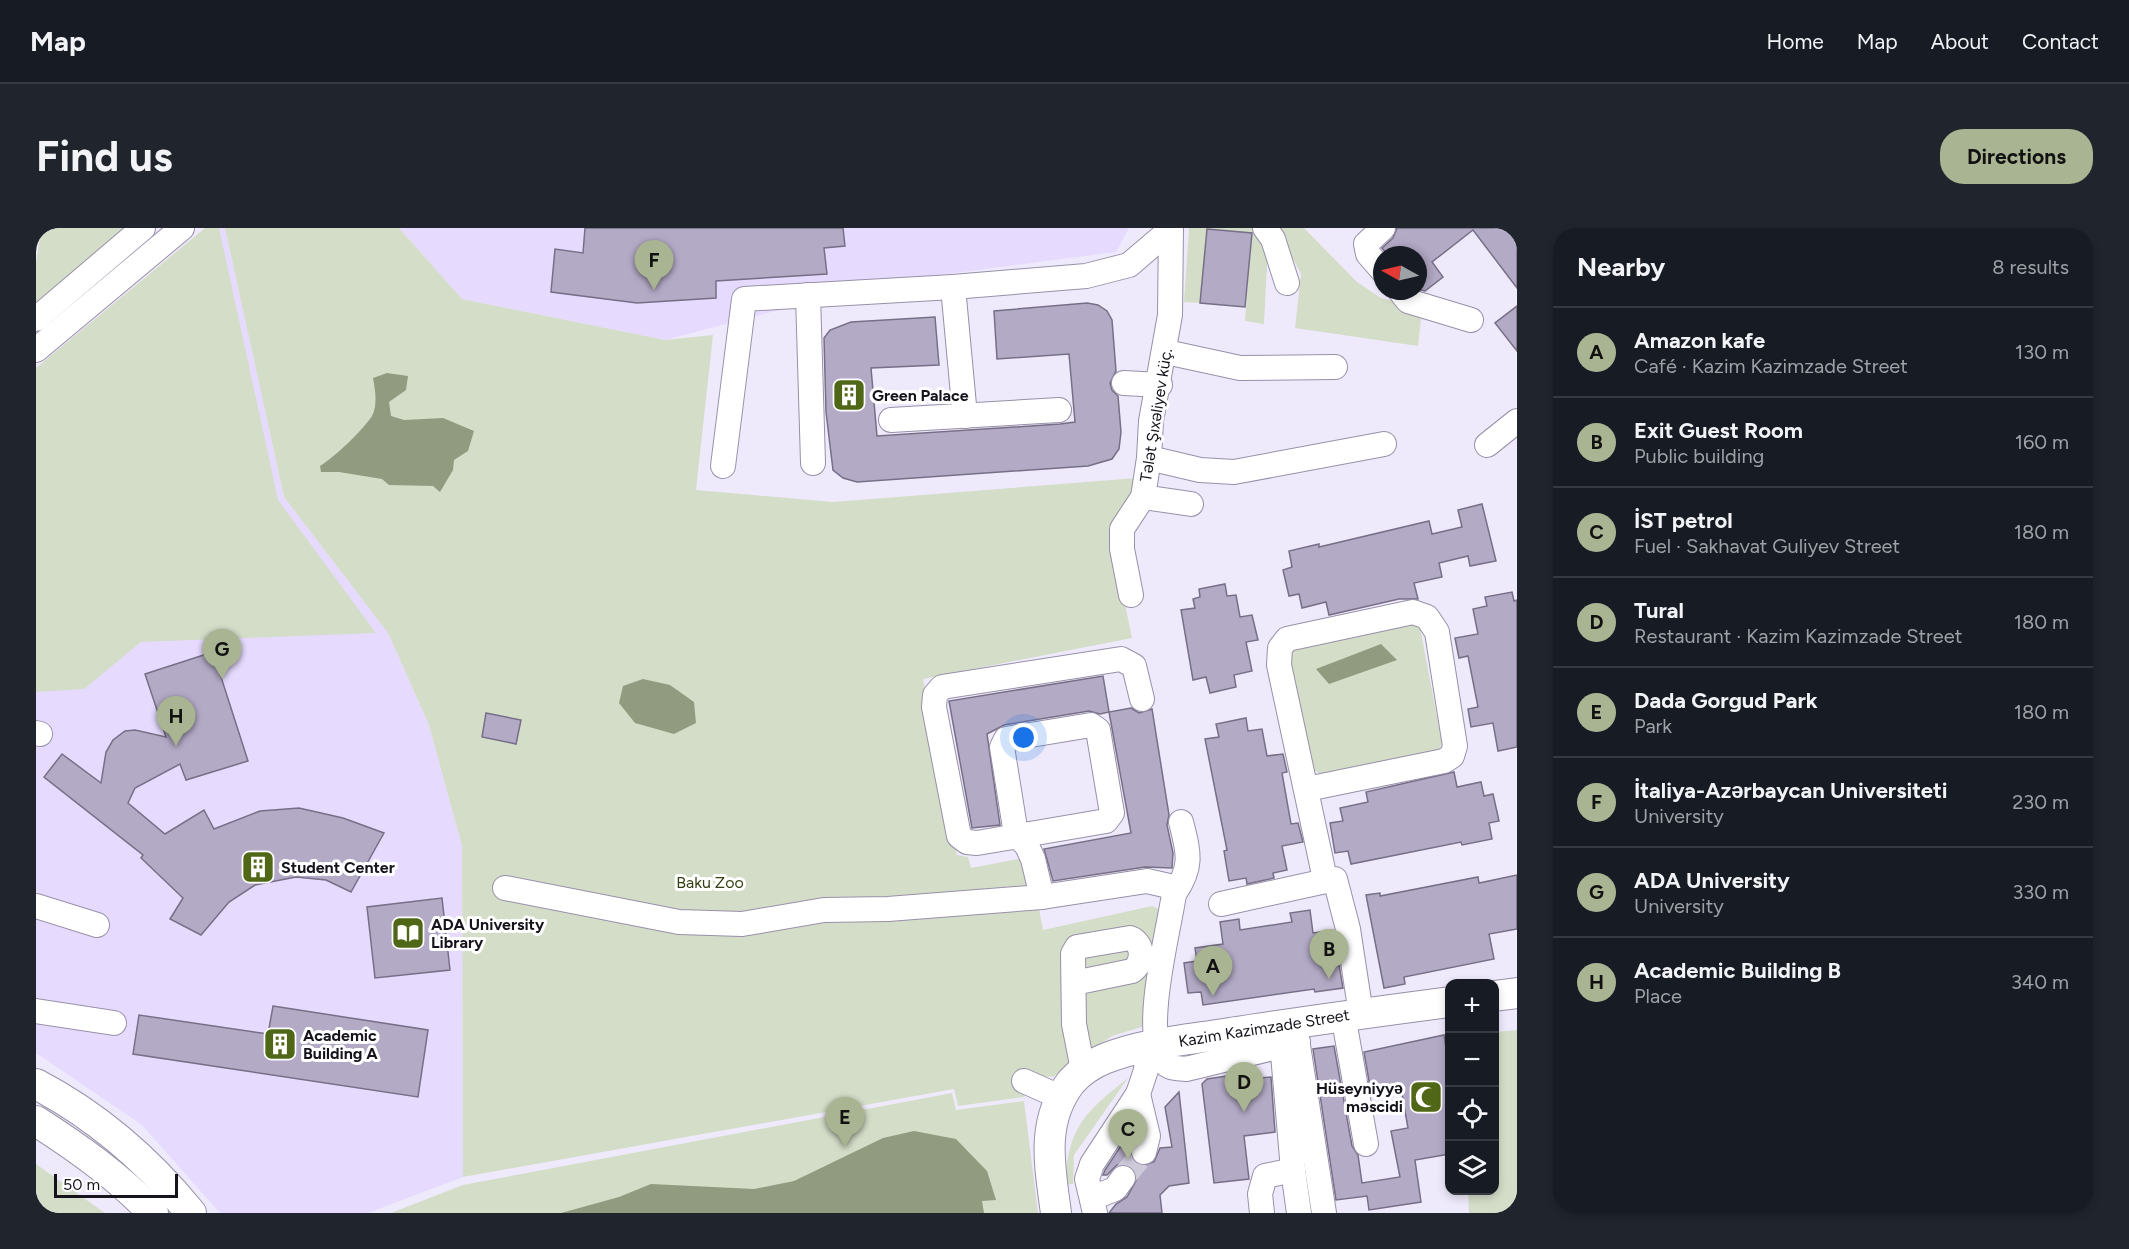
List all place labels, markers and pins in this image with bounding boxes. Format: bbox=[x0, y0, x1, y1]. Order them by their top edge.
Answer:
pin: F bbox=[634, 241, 674, 290]
building icon: Green Palace bbox=[831, 377, 867, 413]
place label: Green Palace bbox=[872, 386, 969, 405]
pin: G bbox=[202, 630, 242, 679]
pin: H bbox=[156, 696, 196, 746]
building icon: Student Center bbox=[240, 849, 276, 885]
place label: Student Center bbox=[281, 858, 395, 877]
library icon: ADA University Library bbox=[390, 915, 426, 951]
place label: ADA University Library bbox=[431, 915, 545, 952]
pin: B bbox=[1310, 930, 1348, 979]
pin: A bbox=[1194, 946, 1232, 996]
building icon: Academic Building A bbox=[262, 1026, 298, 1062]
place label: Academic Building A bbox=[303, 1026, 378, 1063]
pin: D bbox=[1224, 1062, 1264, 1112]
place label: Hüseyniyyə məscidi bbox=[1316, 1079, 1403, 1116]
mosque icon: Hüseyniyyə məscidi bbox=[1408, 1079, 1444, 1115]
pin: E bbox=[826, 1098, 864, 1147]
pin: C bbox=[1108, 1110, 1148, 1159]

